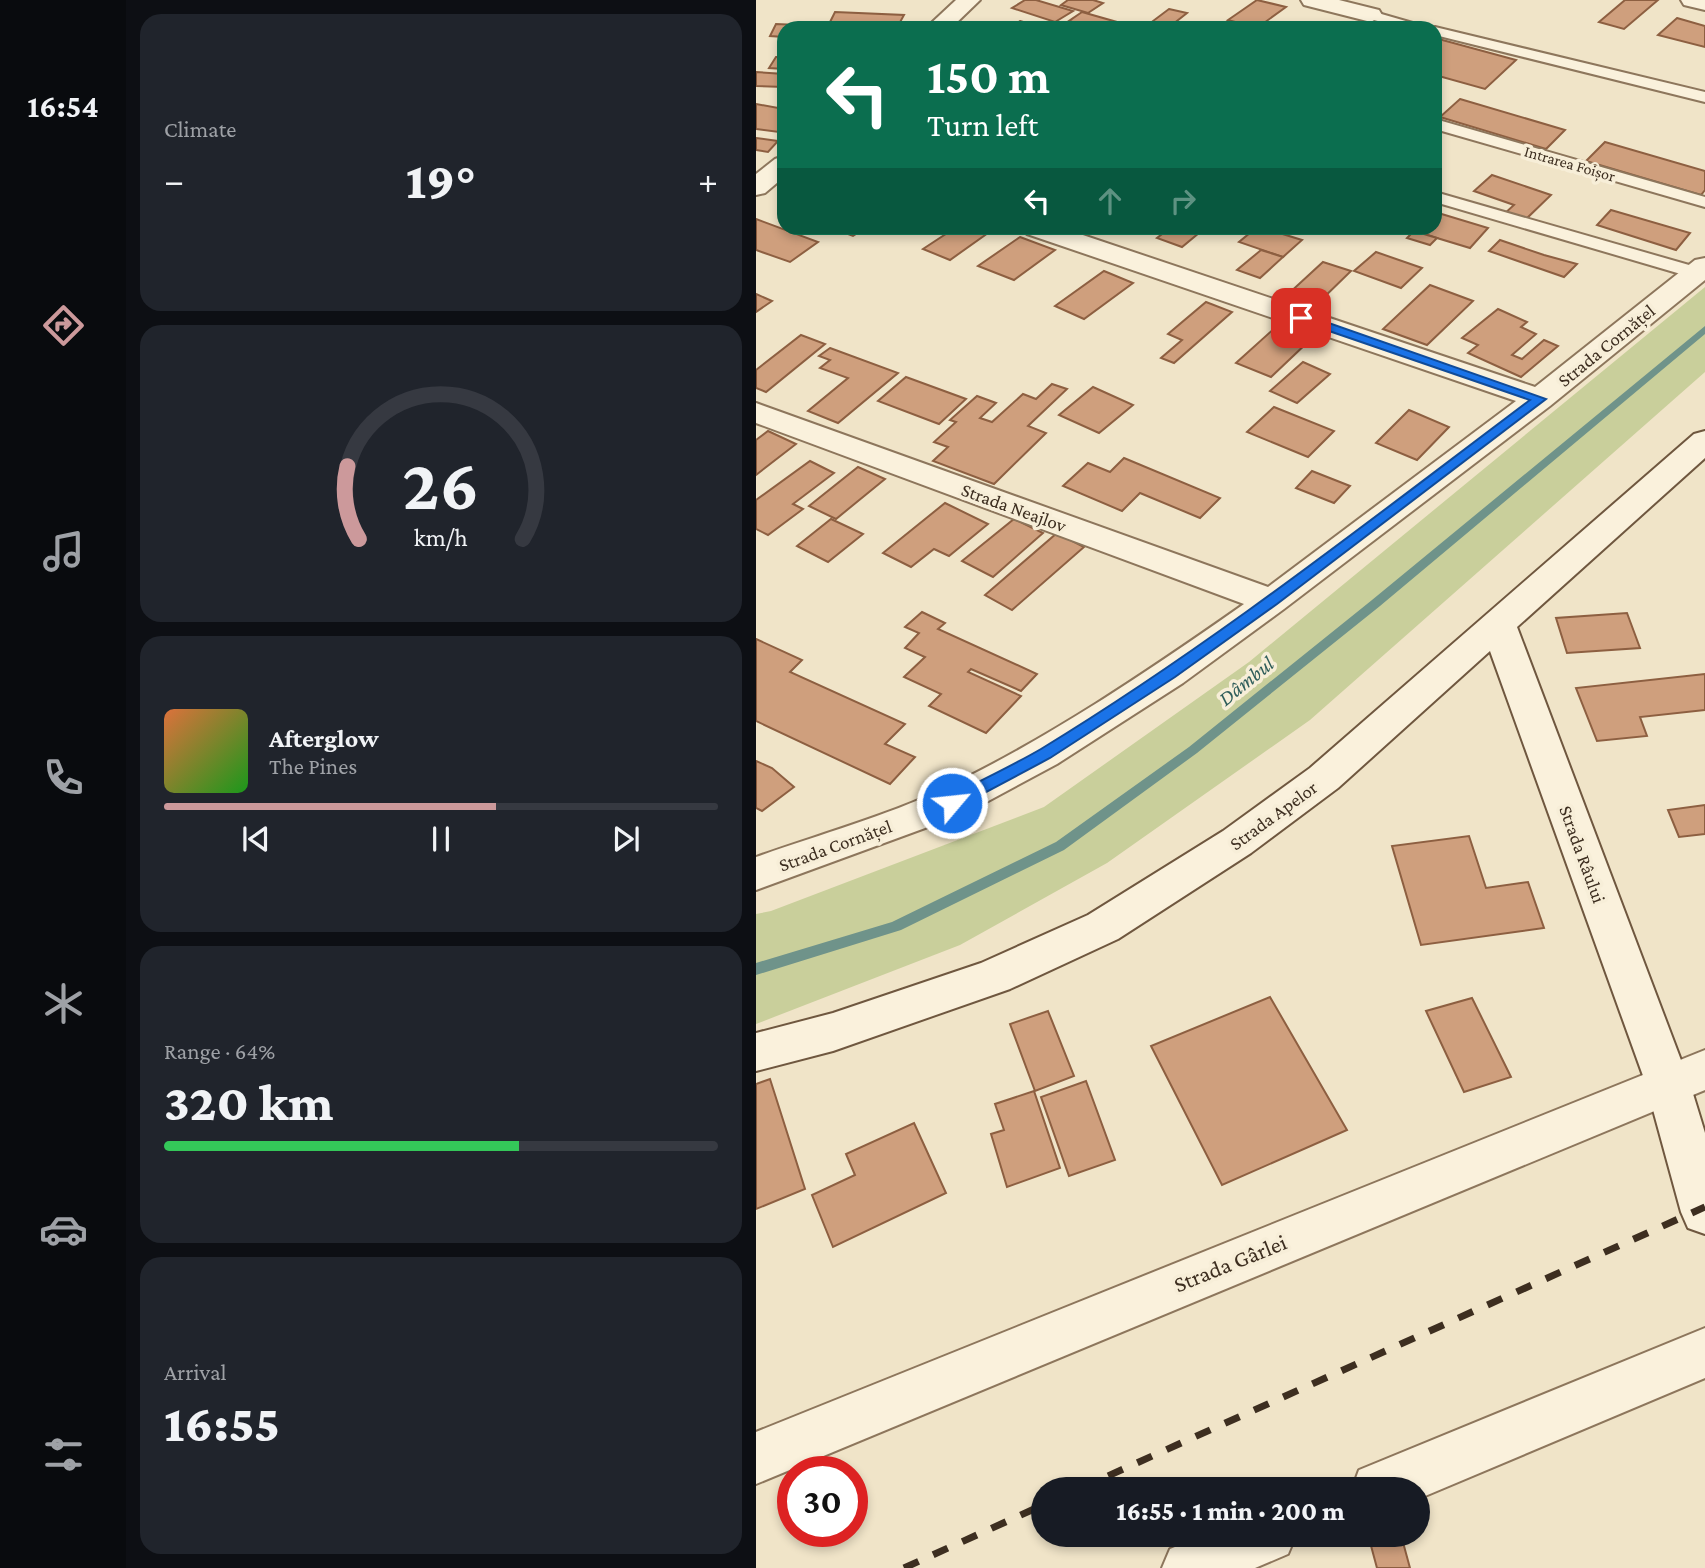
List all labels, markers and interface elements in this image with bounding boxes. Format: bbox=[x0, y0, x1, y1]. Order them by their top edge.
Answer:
icon: left bbox=[812, 49, 903, 140]
text: 150 m bbox=[927, 49, 1050, 104]
text: 16:54 bbox=[27, 88, 99, 124]
text: Turn left bbox=[927, 107, 1038, 143]
text: Climate bbox=[164, 116, 236, 142]
street label: Intrarea Foișor bbox=[1522, 142, 1618, 187]
text: 19° bbox=[406, 151, 476, 209]
text: − bbox=[164, 159, 184, 201]
text: + bbox=[698, 159, 718, 201]
icon: left bbox=[1018, 182, 1056, 220]
icon: ahead bbox=[1091, 182, 1129, 220]
icon: right bbox=[1164, 182, 1202, 220]
pin bbox=[1271, 288, 1331, 348]
icon: arrive bbox=[1282, 299, 1320, 337]
street label: Strada Cornățel bbox=[1554, 300, 1660, 392]
icon: directions bbox=[39, 301, 88, 350]
text: 26 bbox=[403, 445, 479, 526]
street label: Strada Neajlov bbox=[958, 479, 1069, 537]
text: km/h bbox=[414, 524, 468, 551]
icon: music bbox=[39, 527, 88, 576]
water label: Dâmbul bbox=[1213, 651, 1279, 711]
text: Afterglow bbox=[269, 724, 379, 753]
icon: phone bbox=[39, 753, 88, 802]
text: The Pines bbox=[269, 753, 357, 779]
position arrow bbox=[915, 766, 989, 840]
street label: Strada Apelor bbox=[1225, 776, 1321, 854]
street label: Strada Râului bbox=[1555, 803, 1610, 906]
street label: Strada Cornățel bbox=[776, 815, 895, 877]
icon: previous bbox=[237, 820, 275, 858]
icon: pause bbox=[422, 820, 460, 858]
icon: next bbox=[607, 820, 645, 858]
icon: climate bbox=[39, 979, 88, 1028]
text: Range · 64% bbox=[164, 1038, 275, 1064]
text: 320 km bbox=[164, 1073, 333, 1131]
icon: car bbox=[39, 1205, 88, 1254]
street label: Strada Gârlei bbox=[1170, 1229, 1290, 1297]
text: Arrival bbox=[164, 1359, 227, 1385]
text: 16:55 bbox=[164, 1394, 280, 1452]
icon: filters bbox=[39, 1430, 88, 1479]
speed limit sign: 30 bbox=[777, 1456, 868, 1547]
text: 16:55 · 1 min · 200 m bbox=[1116, 1497, 1345, 1526]

